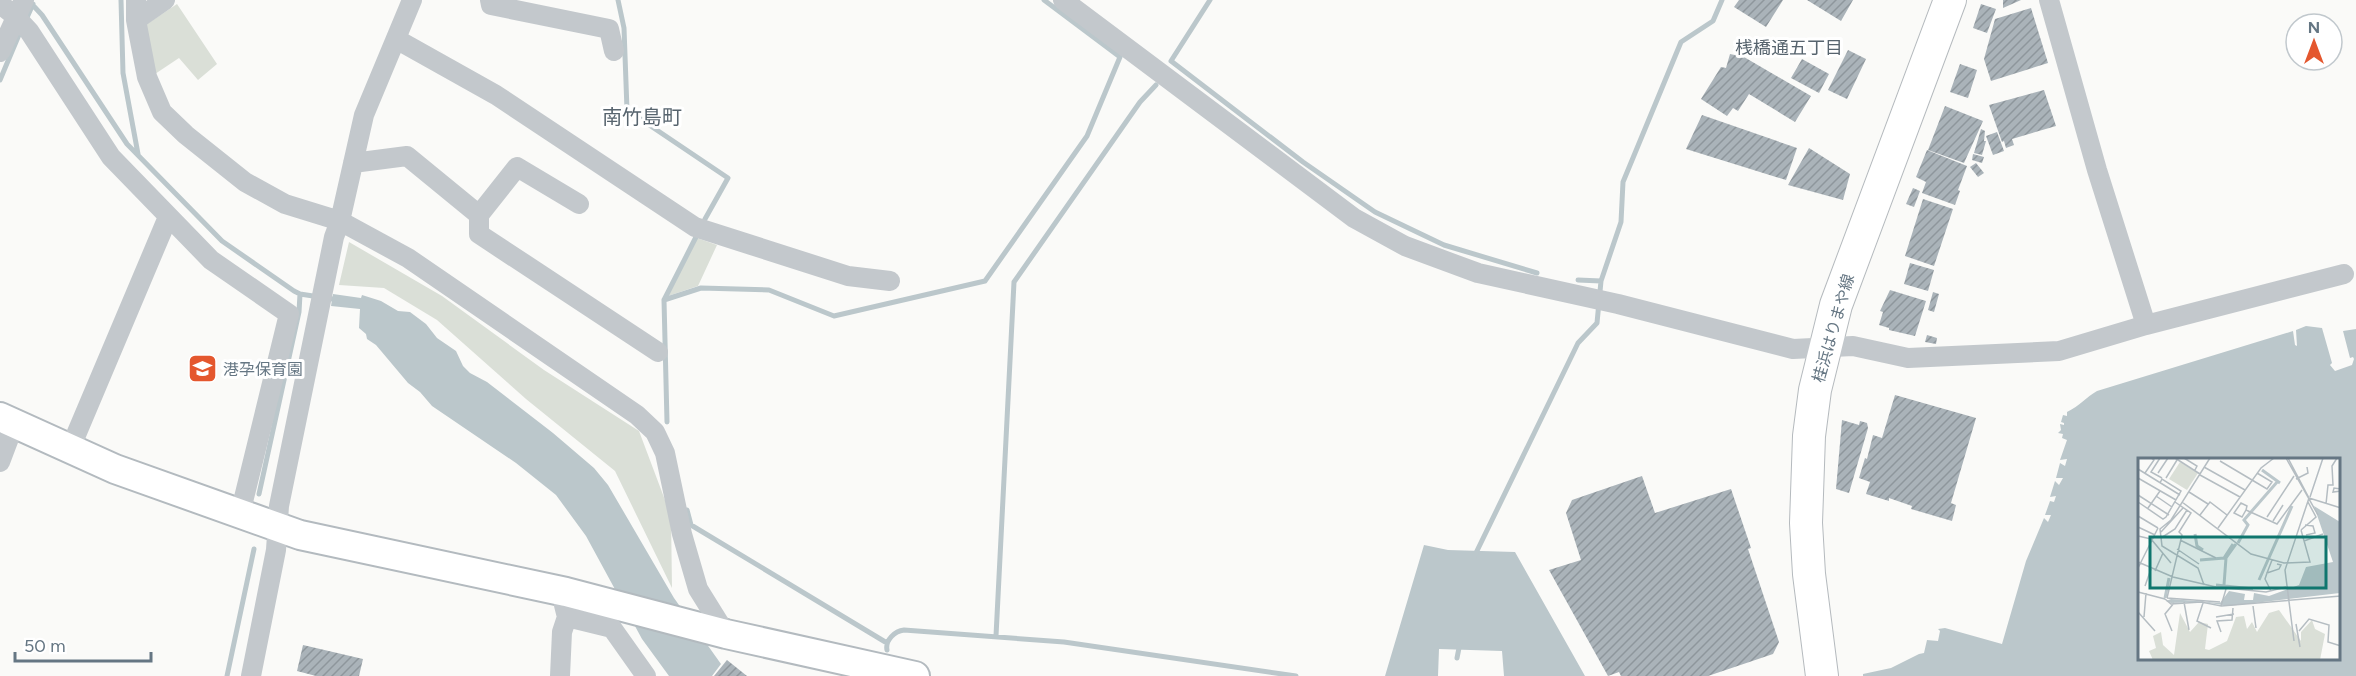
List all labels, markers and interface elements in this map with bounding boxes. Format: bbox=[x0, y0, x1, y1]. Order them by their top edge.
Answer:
north arrow bbox=[2284, 12, 2344, 72]
text: N bbox=[2308, 18, 2320, 37]
district label: 桟橋通五丁目 bbox=[1735, 37, 1843, 59]
district label: 南竹島町 bbox=[602, 105, 682, 129]
street label: 桂浜はりまや線 bbox=[1809, 272, 1858, 385]
school or university icon: 港孕保育園 bbox=[186, 353, 218, 385]
place label: 港孕保育園 bbox=[223, 360, 303, 379]
inset map bbox=[2138, 458, 2341, 661]
scale bar bbox=[15, 625, 152, 663]
text: 50 m bbox=[24, 635, 66, 657]

